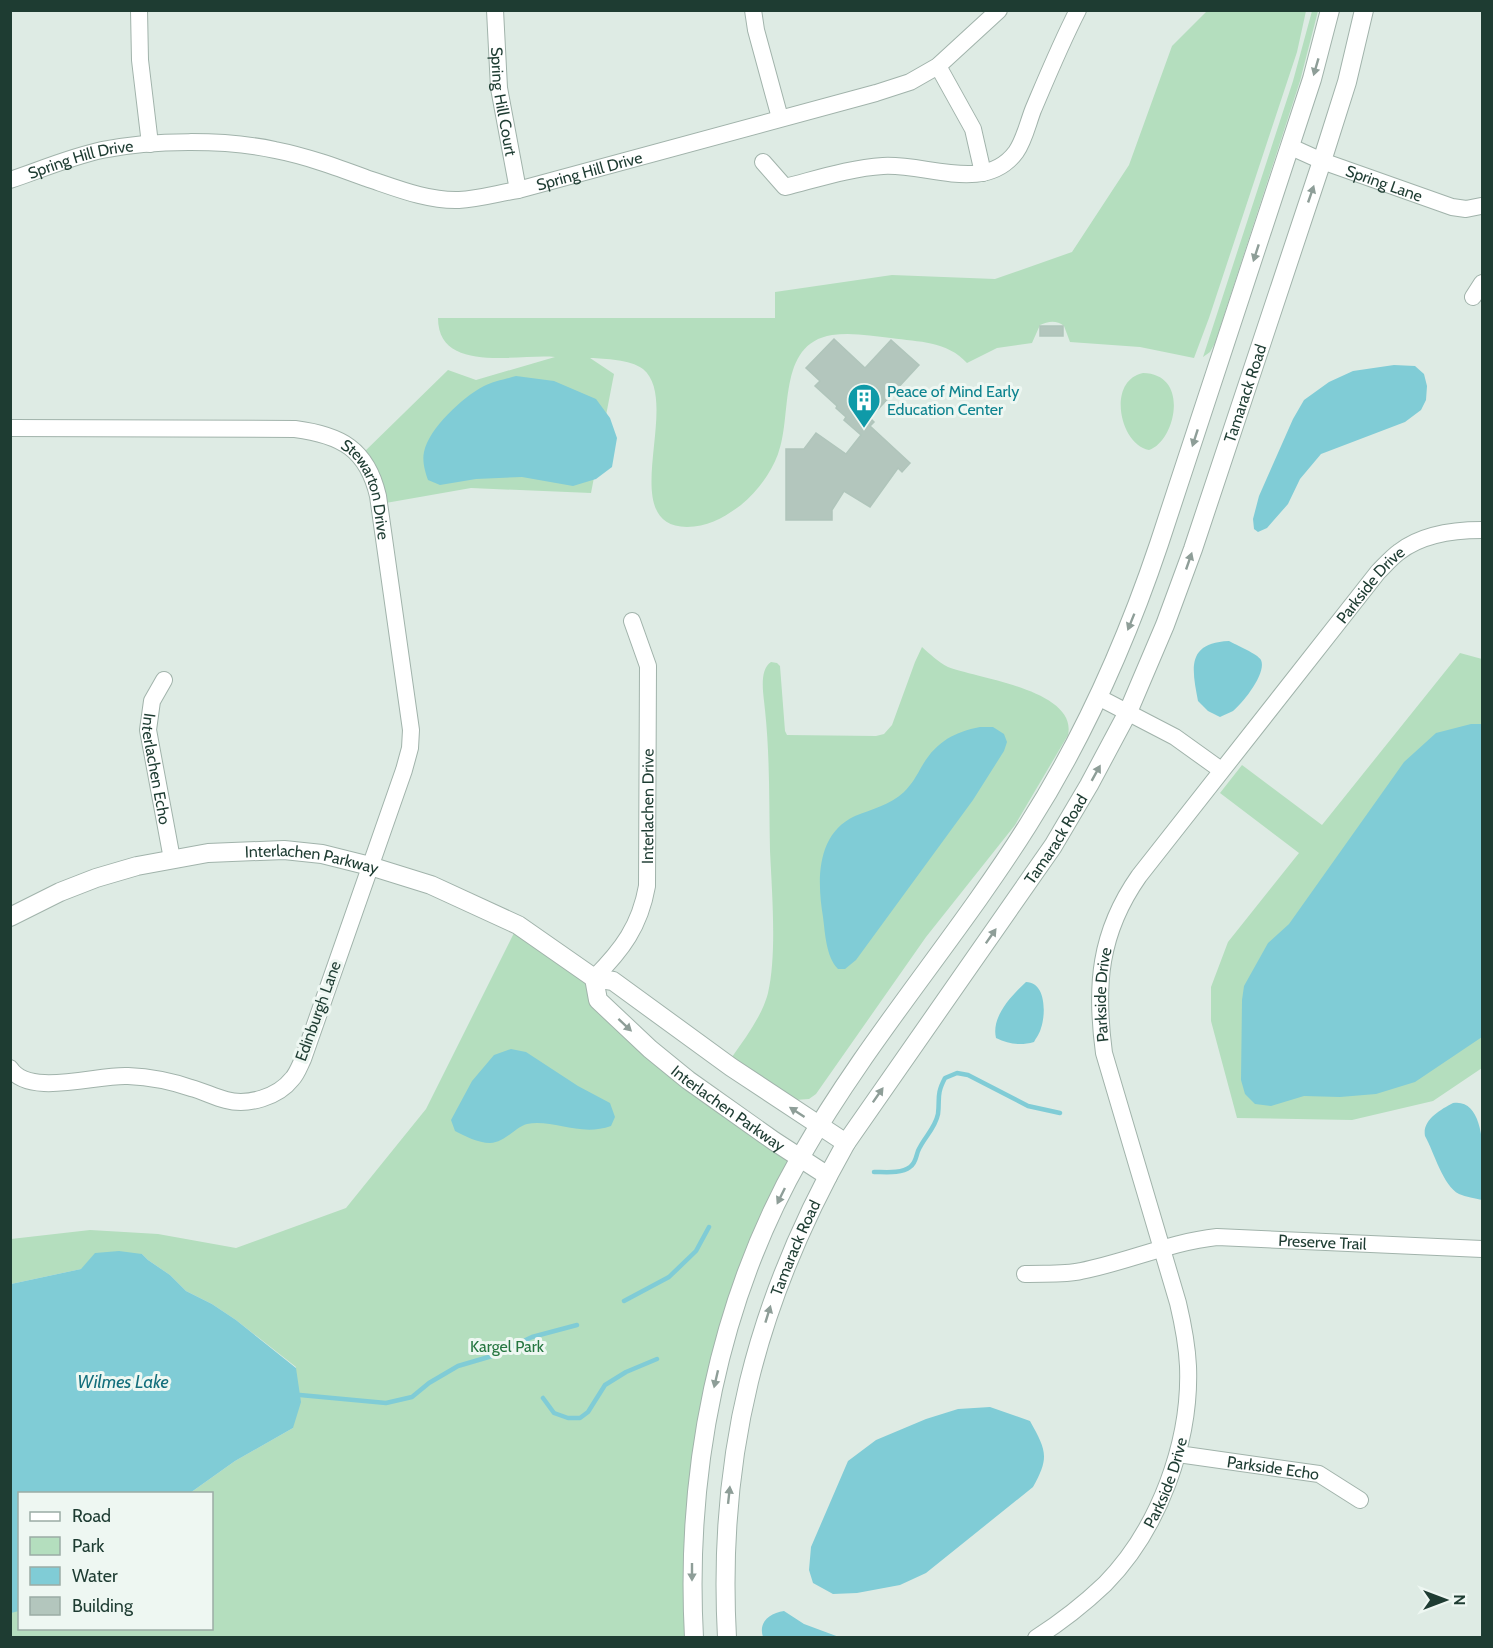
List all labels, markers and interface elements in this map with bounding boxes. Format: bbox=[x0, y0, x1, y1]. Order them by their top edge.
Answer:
street label: Spring Hill Court bbox=[487, 46, 521, 158]
one-way arrow bbox=[1311, 58, 1320, 76]
street label: Spring Hill Drive bbox=[25, 136, 134, 183]
street label: Spring Hill Drive bbox=[534, 147, 644, 194]
street label: Spring Lane bbox=[1343, 161, 1425, 205]
one-way arrow bbox=[1306, 185, 1316, 203]
one-way arrow bbox=[1251, 244, 1261, 262]
street label: Tamarack Road bbox=[1220, 342, 1270, 445]
building icon: Peace of Mind Early Education Center bbox=[846, 382, 882, 429]
place label: Peace of Mind Early Education Center bbox=[887, 382, 1019, 419]
one-way arrow bbox=[1189, 429, 1199, 447]
street label: Stewarton Drive bbox=[338, 435, 394, 541]
street label: Parkside Drive bbox=[1332, 542, 1408, 627]
one-way arrow bbox=[1184, 552, 1194, 570]
one-way arrow bbox=[1126, 613, 1135, 631]
street label: Interlachen Echo bbox=[138, 712, 175, 826]
street label: Interlachen Drive bbox=[638, 748, 657, 864]
one-way arrow bbox=[1091, 764, 1101, 781]
street label: Tamarack Road bbox=[1020, 791, 1091, 887]
street label: Interlachen Parkway bbox=[244, 840, 381, 878]
one-way arrow bbox=[985, 928, 997, 944]
street label: Parkside Drive bbox=[1090, 945, 1115, 1043]
street label: Edinburgh Lane bbox=[291, 958, 345, 1064]
one-way arrow bbox=[617, 1018, 632, 1032]
street label: Interlachen Parkway bbox=[668, 1061, 789, 1155]
one-way arrow bbox=[872, 1087, 884, 1103]
one-way arrow bbox=[789, 1106, 805, 1118]
one-way arrow bbox=[776, 1187, 786, 1205]
street label: Tamarack Road bbox=[766, 1197, 824, 1298]
street label: Preserve Trail bbox=[1278, 1230, 1367, 1253]
one-way arrow bbox=[764, 1305, 773, 1323]
park label: Kargel Park bbox=[470, 1337, 545, 1356]
one-way arrow bbox=[710, 1370, 720, 1388]
water label: Wilmes Lake bbox=[77, 1371, 169, 1393]
street label: Parkside Drive bbox=[1139, 1435, 1191, 1531]
street label: Parkside Echo bbox=[1226, 1452, 1321, 1483]
one-way arrow bbox=[724, 1486, 734, 1505]
legend bbox=[18, 1492, 213, 1630]
text: Road bbox=[72, 1505, 111, 1527]
text: Park bbox=[72, 1535, 105, 1557]
one-way arrow bbox=[687, 1563, 697, 1582]
text: Water bbox=[72, 1565, 118, 1587]
north arrow bbox=[1415, 1570, 1475, 1630]
text: N bbox=[1450, 1594, 1469, 1606]
text: Building bbox=[72, 1595, 134, 1617]

